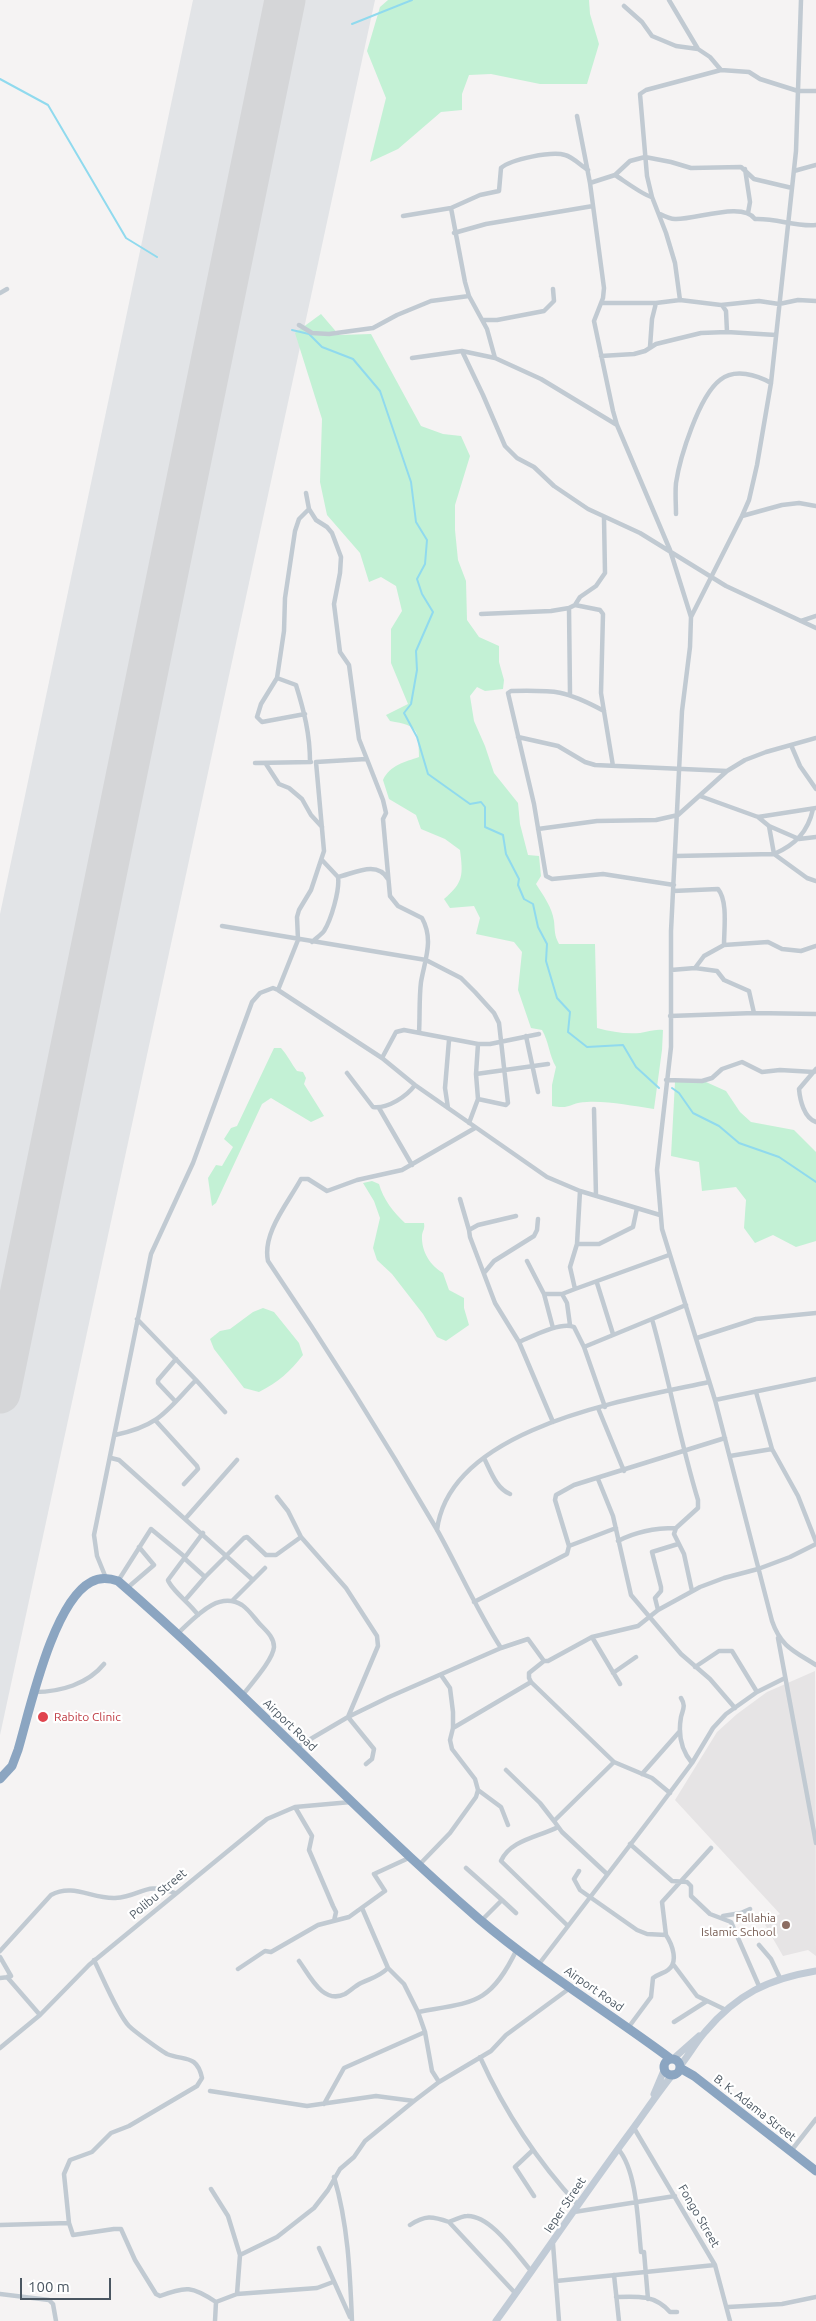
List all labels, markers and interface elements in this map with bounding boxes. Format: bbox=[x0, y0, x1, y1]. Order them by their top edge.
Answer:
street label: Airport Road bbox=[260, 1696, 320, 1754]
marker: Rabito Clinic bbox=[36, 1710, 50, 1724]
place label: Rabito Clinic bbox=[54, 1710, 121, 1724]
street label: Polibu Street bbox=[126, 1866, 190, 1922]
place label: Fallahia Islamic School bbox=[701, 1911, 776, 1939]
marker: Fallahia Islamic School bbox=[780, 1919, 792, 1931]
street label: Airport Road bbox=[562, 1963, 626, 2015]
street label: B. K. Adama Street bbox=[711, 2071, 799, 2145]
street label: Ieper Street bbox=[541, 2174, 589, 2236]
street label: Fongo Street bbox=[675, 2182, 723, 2250]
scale bar bbox=[22, 2268, 114, 2300]
text: 100 m bbox=[28, 2278, 70, 2295]

